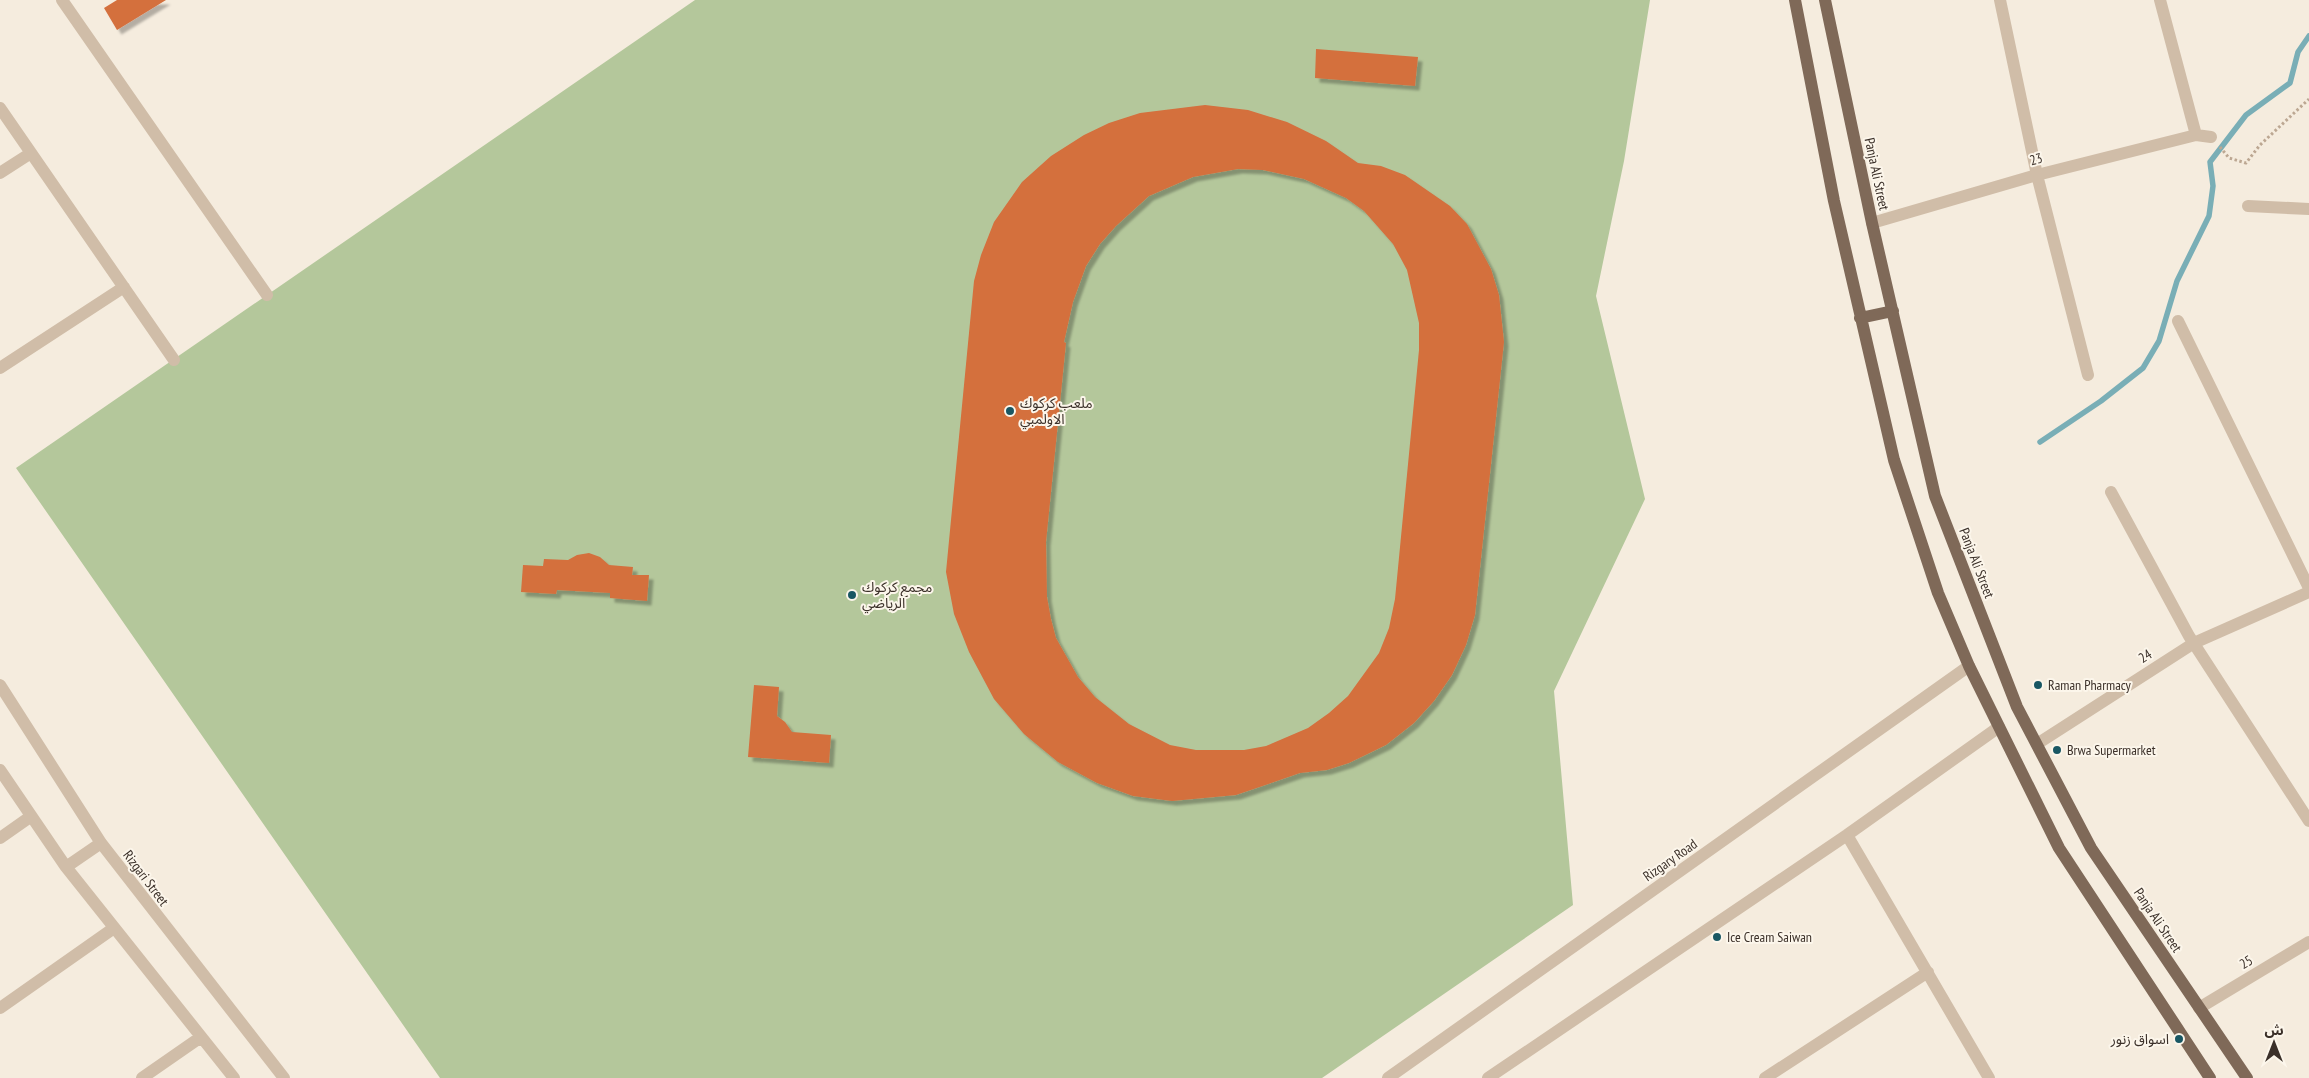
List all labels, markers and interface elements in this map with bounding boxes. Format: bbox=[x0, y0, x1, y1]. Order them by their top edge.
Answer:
street label: Panja Ali Street bbox=[1861, 136, 1893, 212]
street label: 23 bbox=[2028, 149, 2044, 169]
place label: ملعب كركوك الاولمبي bbox=[1020, 394, 1093, 430]
marker: ملعب كركوك الاولمبي bbox=[1004, 405, 1016, 417]
street label: Panja Ali Street bbox=[1955, 525, 1999, 601]
place label: مجمع كركوك الرياضي bbox=[862, 578, 932, 614]
marker: مجمع كركوك الرياضي bbox=[846, 589, 858, 601]
street label: 24 bbox=[2135, 645, 2156, 667]
place label: Raman Pharmacy bbox=[2048, 676, 2132, 694]
marker: Raman Pharmacy bbox=[2032, 679, 2044, 691]
place label: Brwa Supermarket bbox=[2067, 741, 2156, 759]
marker: Brwa Supermarket bbox=[2051, 744, 2063, 756]
street label: Rizgary Road bbox=[1640, 835, 1700, 885]
street label: Rizgari Street bbox=[119, 847, 173, 910]
street label: Panja Ali Street bbox=[2130, 884, 2186, 956]
place label: Ice Cream Saiwan bbox=[1727, 928, 1812, 946]
marker: Ice Cream Saiwan bbox=[1711, 931, 1723, 943]
street label: 25 bbox=[2236, 951, 2256, 973]
north arrow bbox=[2249, 1018, 2299, 1068]
text: ش bbox=[2264, 1021, 2284, 1039]
place label: اسواق زنور bbox=[2110, 1030, 2169, 1048]
marker: اسواق زنور bbox=[2173, 1033, 2185, 1045]

